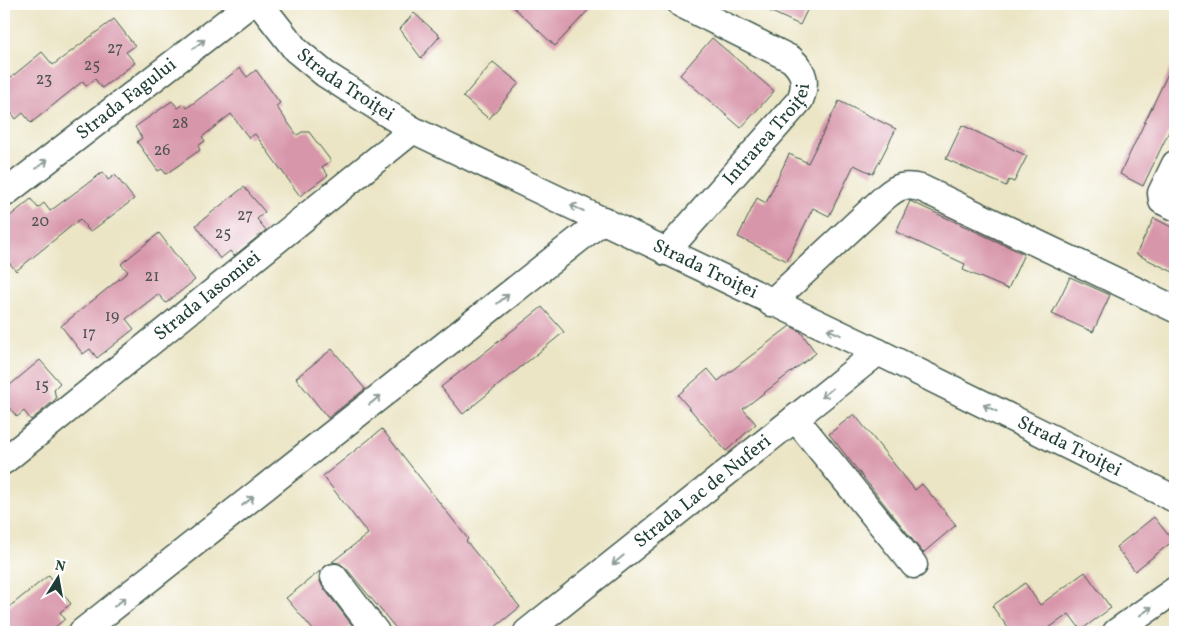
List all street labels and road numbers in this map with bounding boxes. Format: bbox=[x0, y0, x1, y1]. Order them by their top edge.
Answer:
street label: Strada Troiței bbox=[291, 42, 399, 128]
street label: Strada Fagului bbox=[71, 52, 182, 146]
street label: Intrarea Troiței bbox=[717, 82, 817, 191]
street label: Strada Troiței bbox=[648, 233, 762, 306]
street label: Strada Iasomiei bbox=[149, 245, 267, 347]
street label: Strada Troiței bbox=[1013, 410, 1126, 484]
street label: Strada Lac de Nuferi bbox=[629, 429, 777, 554]

